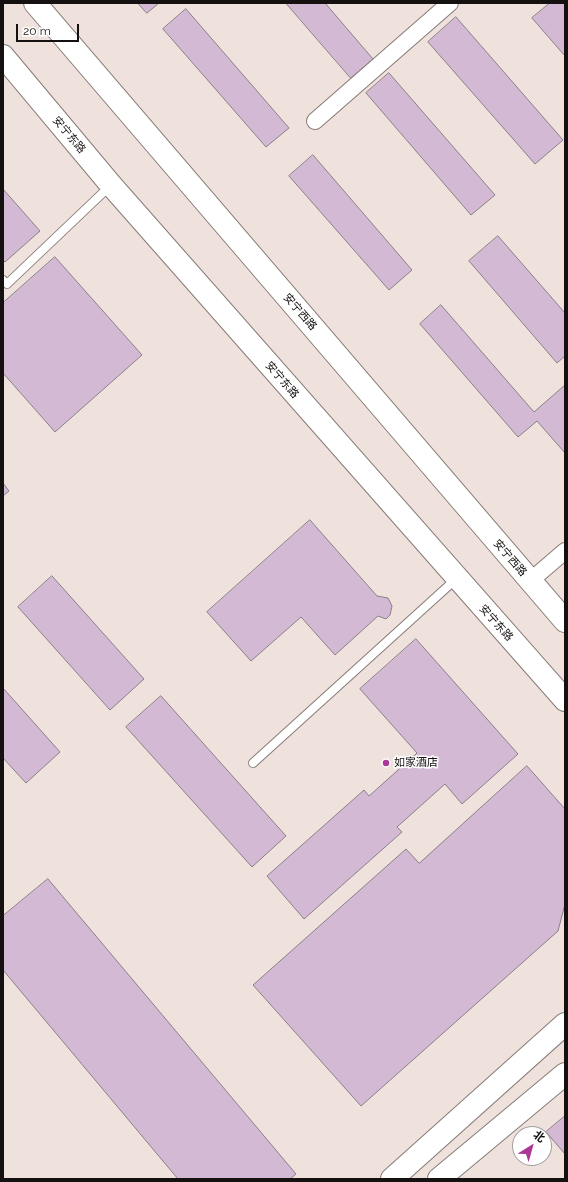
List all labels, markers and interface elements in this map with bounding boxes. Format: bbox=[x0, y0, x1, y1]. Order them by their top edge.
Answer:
scale bar bbox=[18, 16, 81, 42]
text: 20 m bbox=[23, 24, 51, 38]
street label: 安宁东路 bbox=[50, 114, 88, 156]
street label: 安宁西路 bbox=[281, 291, 319, 333]
street label: 安宁东路 bbox=[263, 359, 301, 401]
street label: 安宁西路 bbox=[491, 537, 529, 579]
street label: 安宁东路 bbox=[476, 602, 516, 644]
place label: 如家酒店 bbox=[394, 756, 438, 770]
marker: 如家酒店 bbox=[381, 758, 391, 768]
north arrow bbox=[512, 1126, 552, 1166]
text: 北 bbox=[531, 1128, 547, 1145]

